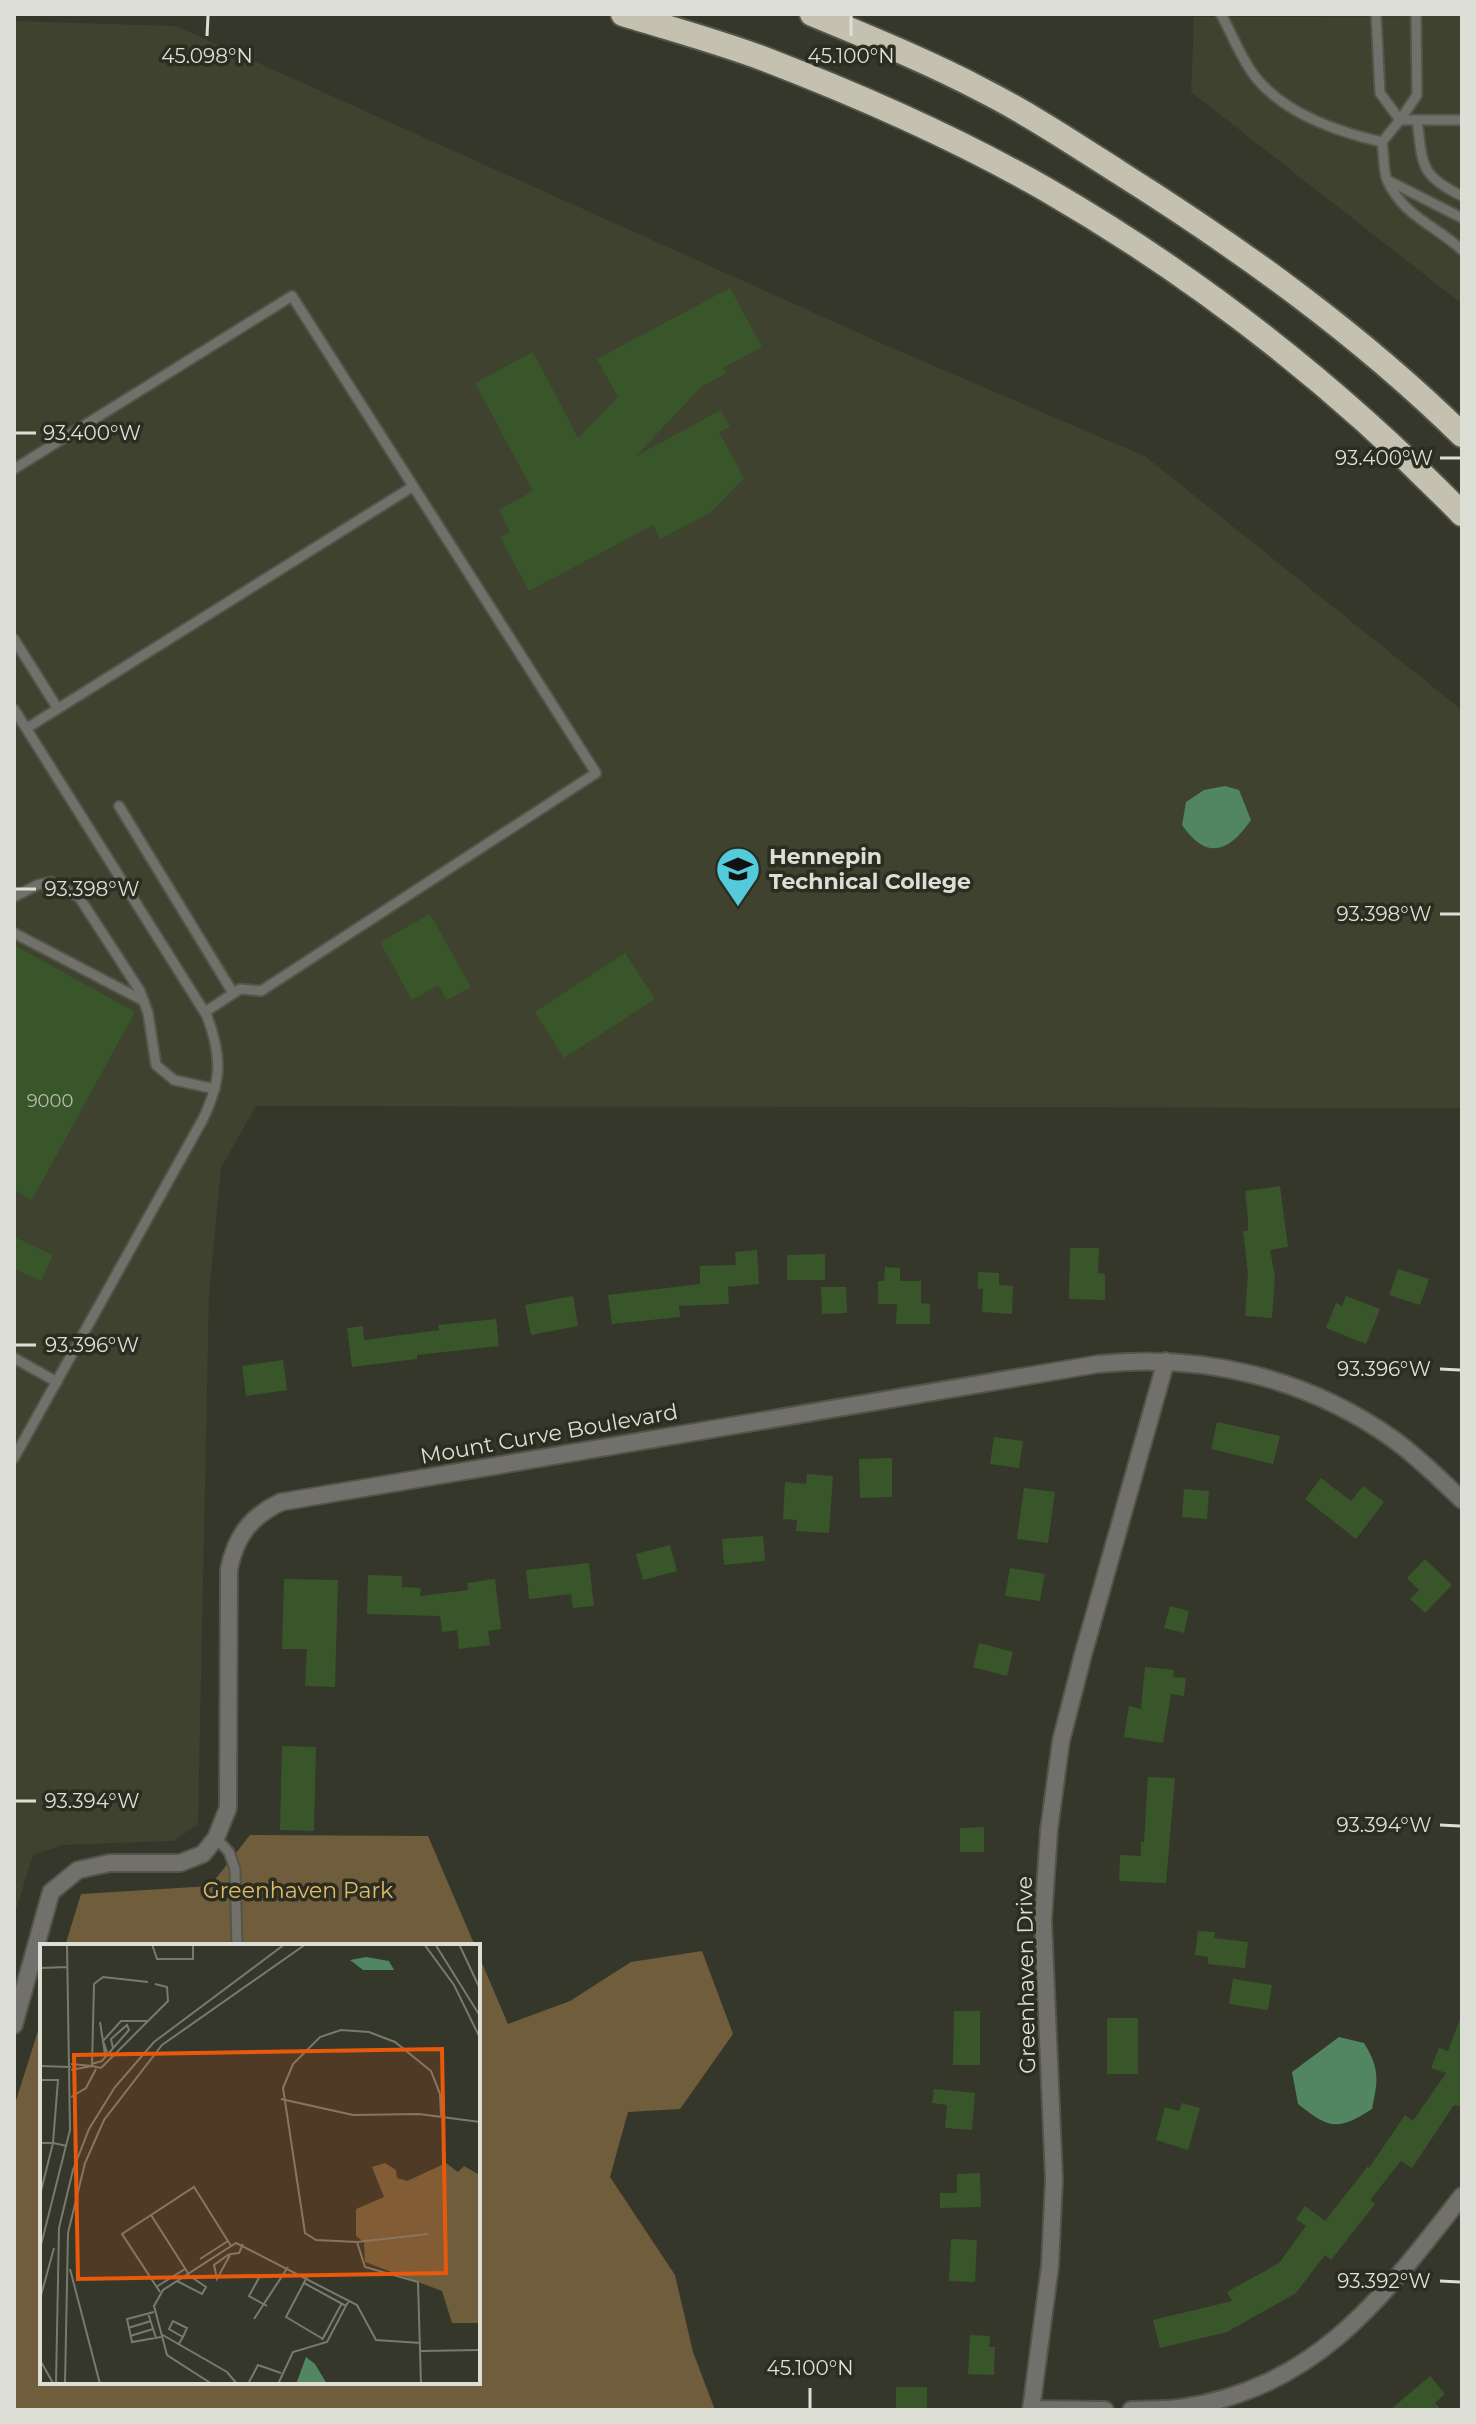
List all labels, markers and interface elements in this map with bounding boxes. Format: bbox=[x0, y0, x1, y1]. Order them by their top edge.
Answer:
text: 45.098°N bbox=[161, 44, 253, 68]
text: 45.100°N bbox=[808, 44, 894, 68]
text: 93.400°W bbox=[43, 421, 141, 445]
text: 93.400°W bbox=[1335, 446, 1433, 470]
place label: Hennepin Technical College bbox=[769, 843, 971, 895]
school or university icon: Hennepin Technical College bbox=[714, 845, 762, 908]
text: 93.398°W bbox=[44, 877, 140, 901]
text: 93.398°W bbox=[1336, 902, 1432, 926]
house number: 9000 bbox=[27, 1090, 73, 1112]
text: 93.396°W bbox=[45, 1333, 139, 1357]
text: 93.396°W bbox=[1337, 1357, 1431, 1381]
street label: Mount Curve Boulevard bbox=[418, 1398, 680, 1470]
text: 93.394°W bbox=[45, 1789, 139, 1813]
text: 93.394°W bbox=[1337, 1813, 1431, 1837]
street label: Greenhaven Drive bbox=[1011, 1876, 1041, 2074]
park label: Greenhaven Park bbox=[203, 1877, 394, 1904]
inset map bbox=[40, 1944, 480, 2384]
text: 93.392°W bbox=[1337, 2269, 1431, 2293]
text: 45.100°N bbox=[767, 2356, 853, 2380]

